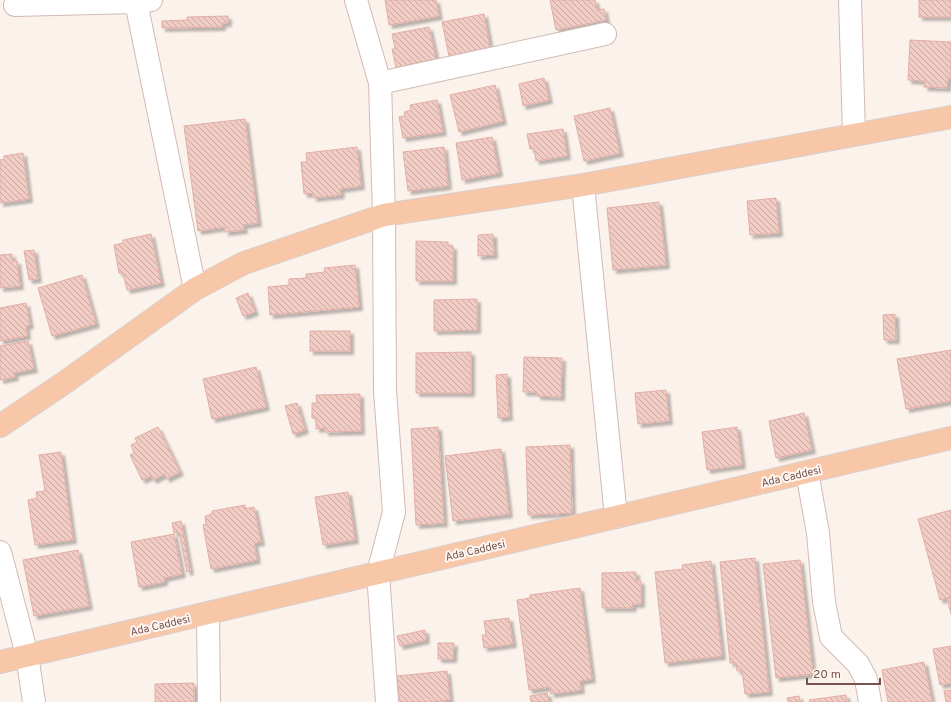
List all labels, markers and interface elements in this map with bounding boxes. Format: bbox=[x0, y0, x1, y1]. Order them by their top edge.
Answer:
street label: Ada Caddesi bbox=[760, 463, 823, 491]
street label: Ada Caddesi bbox=[444, 537, 507, 565]
street label: Ada Caddesi bbox=[129, 612, 192, 640]
scale bar bbox=[807, 660, 880, 686]
text: 20 m bbox=[813, 667, 841, 683]

